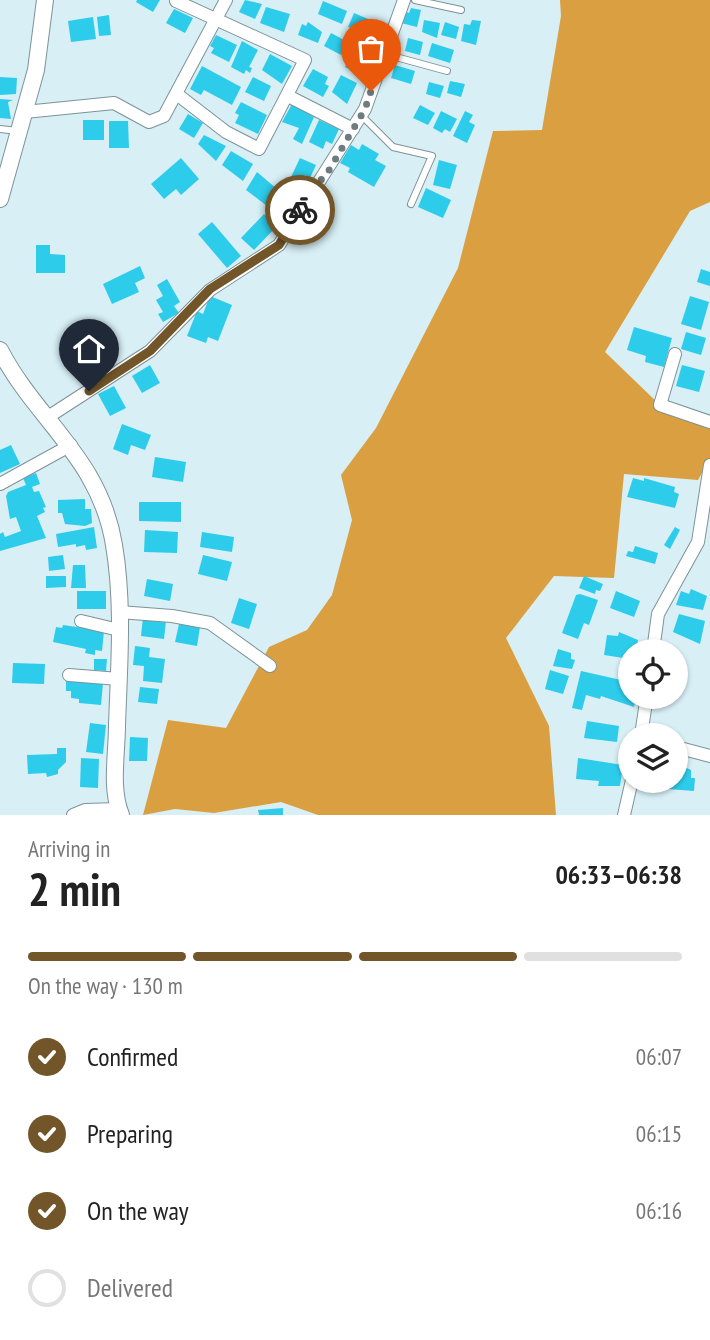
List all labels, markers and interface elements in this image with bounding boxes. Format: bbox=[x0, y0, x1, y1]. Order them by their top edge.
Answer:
pin bbox=[341, 19, 401, 91]
icon: bag bbox=[352, 30, 390, 68]
courier bbox=[265, 175, 335, 245]
icon: bike bbox=[281, 191, 319, 229]
pin bbox=[59, 319, 119, 391]
icon: home bbox=[70, 330, 108, 368]
map controls bbox=[618, 639, 688, 793]
button: locate bbox=[618, 639, 688, 709]
button: layers bbox=[618, 723, 688, 793]
text: Arriving in bbox=[28, 834, 110, 863]
text: 06:33–06:38 bbox=[555, 858, 682, 891]
text: 2 min bbox=[28, 859, 121, 919]
text: On the way · 130 m bbox=[28, 971, 183, 1000]
icon: check bbox=[28, 1038, 66, 1076]
text: Confirmed bbox=[87, 1040, 178, 1073]
text: 06:07 bbox=[636, 1042, 682, 1071]
icon: check bbox=[28, 1115, 66, 1153]
text: Preparing bbox=[87, 1117, 173, 1150]
text: 06:15 bbox=[636, 1119, 682, 1148]
icon: check bbox=[28, 1192, 66, 1230]
text: On the way bbox=[87, 1194, 189, 1227]
text: 06:16 bbox=[636, 1196, 682, 1225]
text: Delivered bbox=[87, 1271, 173, 1304]

